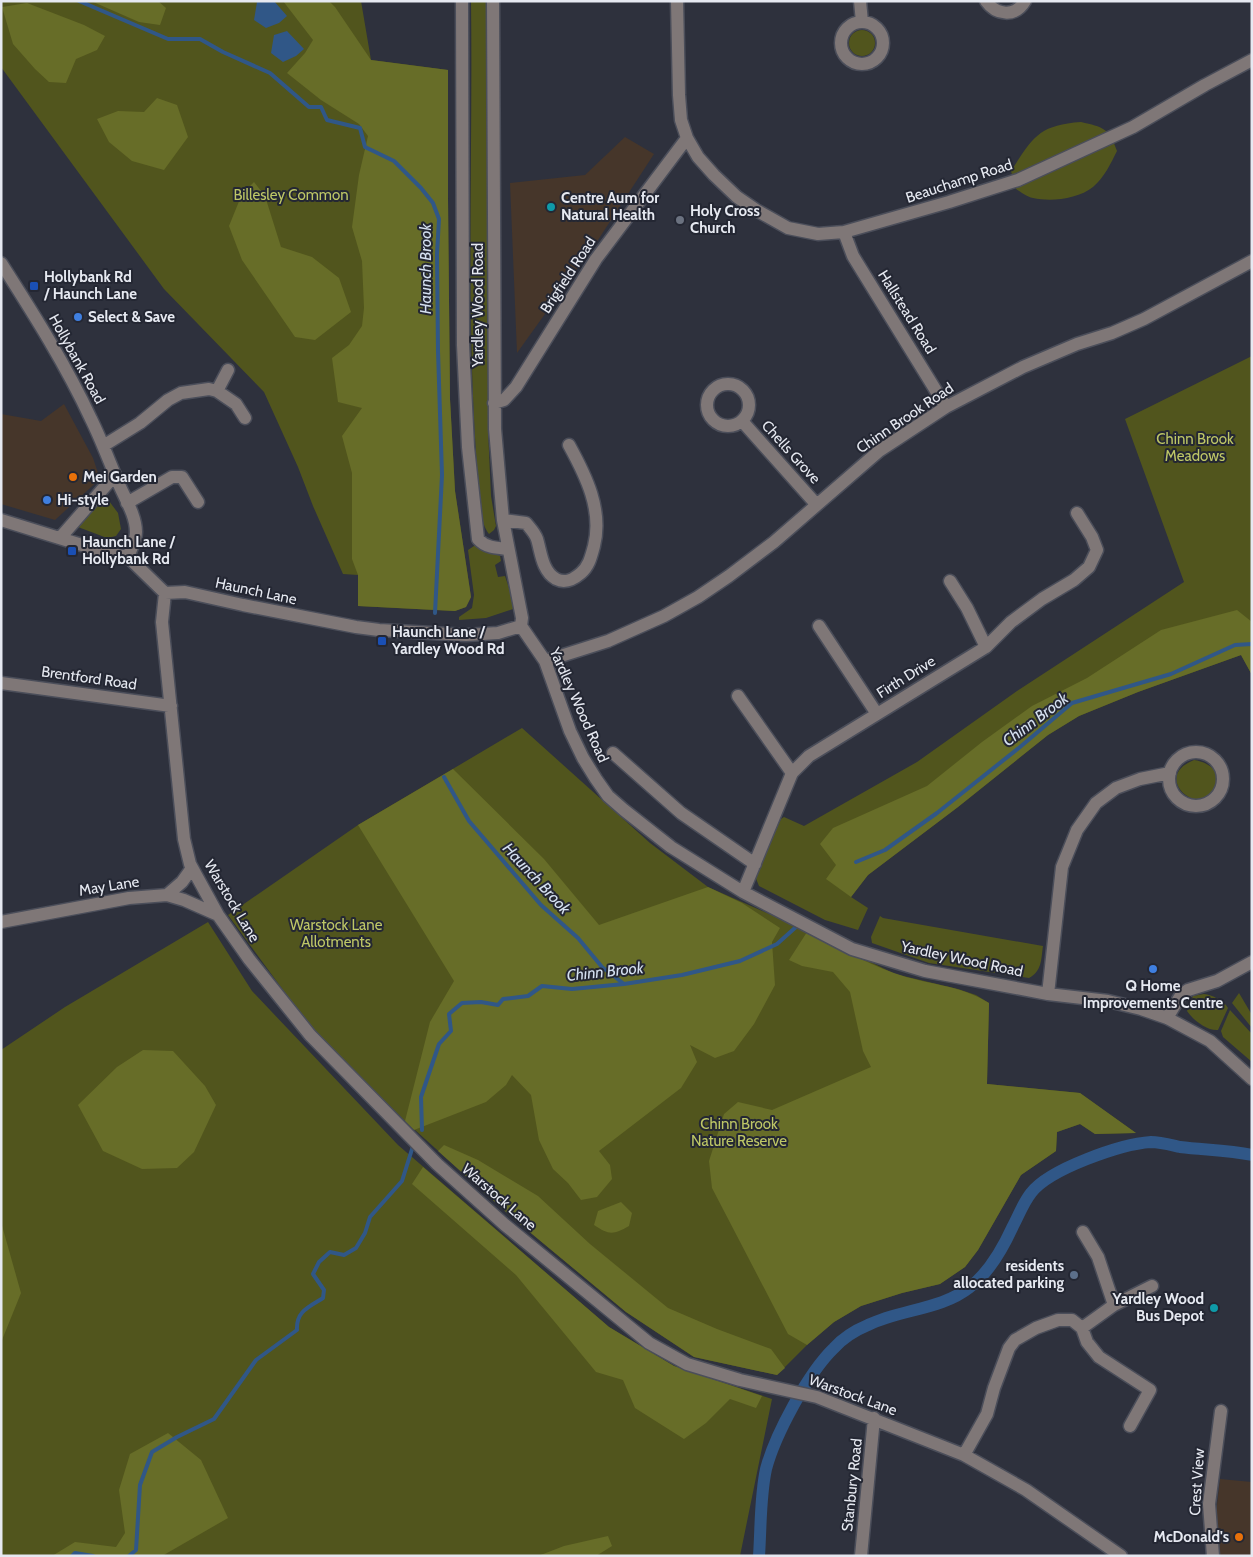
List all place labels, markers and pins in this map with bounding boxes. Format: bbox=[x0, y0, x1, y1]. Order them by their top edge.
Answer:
place label: Centre Aum for Natural Health bbox=[561, 189, 659, 224]
marker: Centre Aum for Natural Health bbox=[545, 201, 557, 213]
place label: Holy Cross Church bbox=[690, 202, 760, 237]
marker: Holy Cross Church bbox=[674, 214, 686, 226]
place label: Hollybank Rd / Haunch Lane bbox=[43, 268, 137, 303]
marker: Hollybank Rd / Haunch Lane bbox=[28, 280, 40, 292]
place label: Select & Save bbox=[88, 308, 175, 326]
marker: Select & Save bbox=[72, 311, 84, 323]
place label: Mei Garden bbox=[83, 468, 157, 486]
marker: Mei Garden bbox=[67, 471, 79, 483]
place label: Hi-style bbox=[57, 491, 109, 509]
marker: Hi-style bbox=[41, 494, 53, 506]
place label: Haunch Lane / Hollybank Rd bbox=[82, 533, 176, 568]
marker: Haunch Lane / Hollybank Rd bbox=[66, 545, 78, 557]
place label: Haunch Lane / Yardley Wood Rd bbox=[391, 623, 505, 658]
marker: Haunch Lane / Yardley Wood Rd bbox=[376, 635, 388, 647]
marker: Q Home Improvements Centre bbox=[1147, 963, 1159, 975]
place label: Q Home Improvements Centre bbox=[1083, 977, 1223, 1012]
place label: residents allocated parking bbox=[953, 1257, 1064, 1292]
marker: residents allocated parking bbox=[1068, 1269, 1080, 1281]
place label: Yardley Wood Bus Depot bbox=[1112, 1290, 1204, 1325]
marker: Yardley Wood Bus Depot bbox=[1208, 1302, 1220, 1314]
place label: McDonald's bbox=[1154, 1528, 1229, 1546]
marker: McDonald's bbox=[1233, 1531, 1245, 1543]

